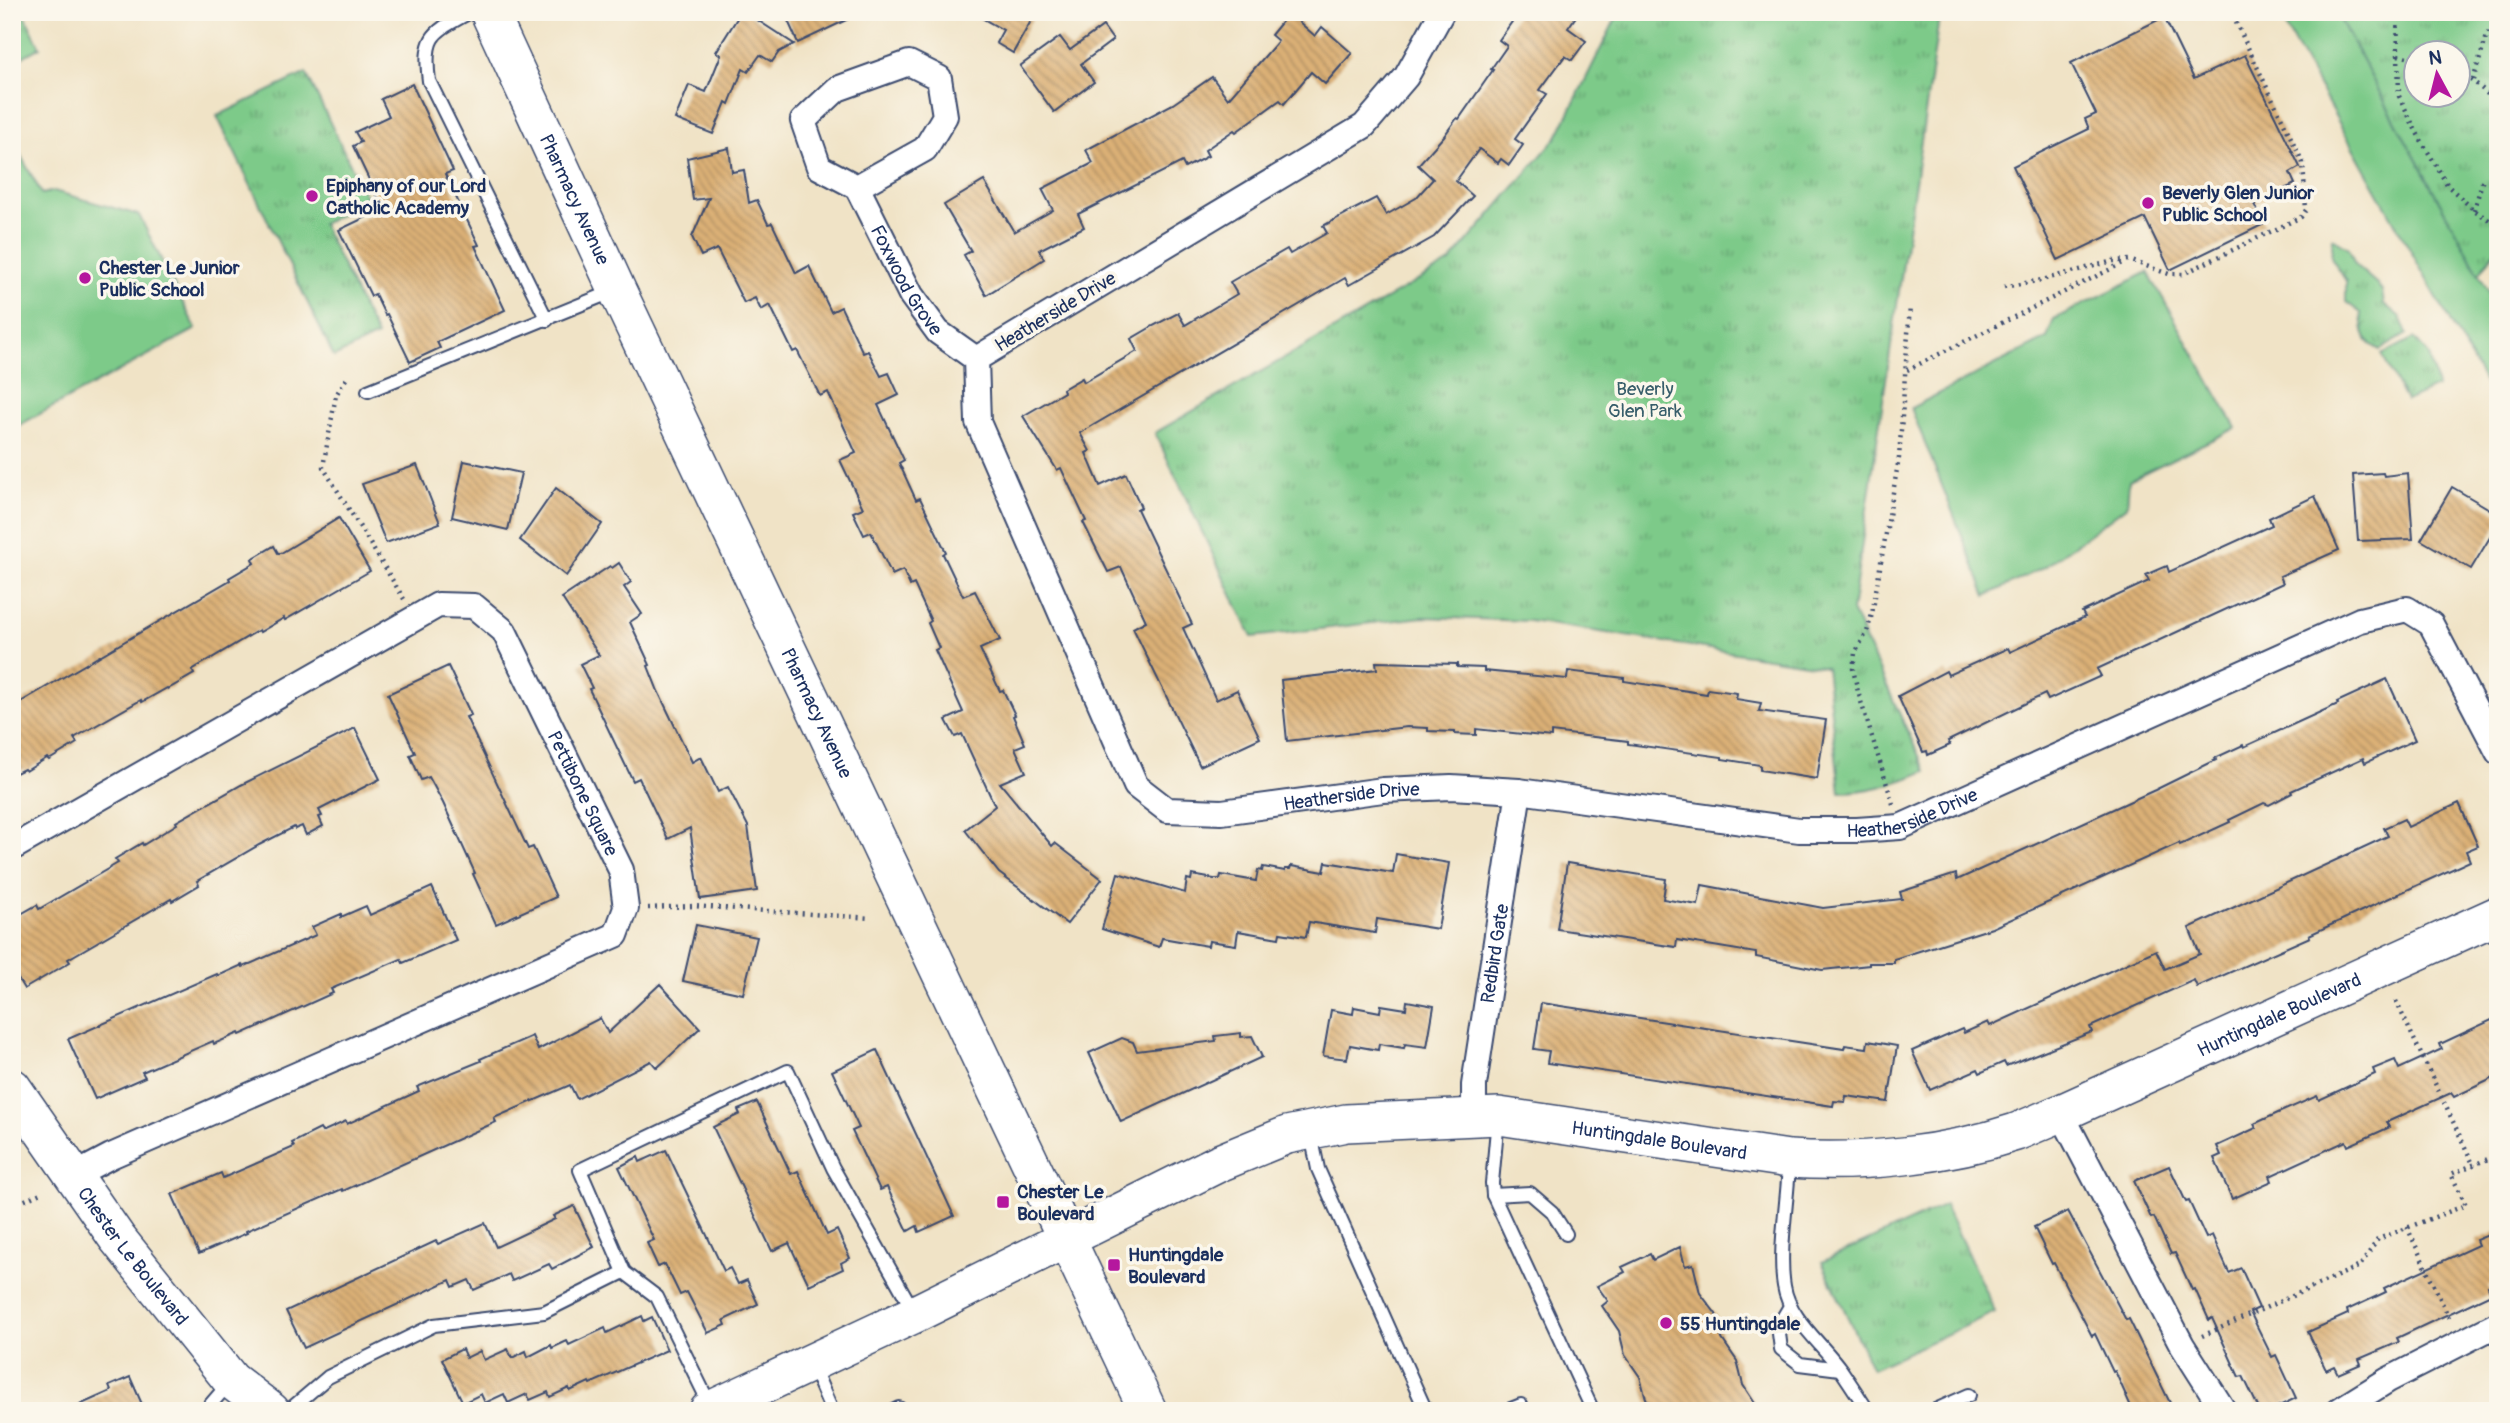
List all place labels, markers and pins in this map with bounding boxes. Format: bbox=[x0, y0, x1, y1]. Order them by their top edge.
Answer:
place label: Epiphany of our Lord Catholic Academy bbox=[326, 174, 486, 220]
place label: Beverly Glen Junior Public School bbox=[2162, 181, 2314, 227]
marker: Epiphany of our Lord Catholic Academy bbox=[304, 188, 320, 204]
marker: Beverly Glen Junior Public School bbox=[2140, 195, 2156, 211]
place label: Chester Le Junior Public School bbox=[99, 256, 240, 302]
marker: Chester Le Junior Public School bbox=[77, 270, 93, 286]
place label: Chester Le Boulevard bbox=[1017, 1180, 1104, 1226]
marker: Chester Le Boulevard bbox=[995, 1194, 1011, 1210]
place label: Huntingdale Boulevard bbox=[1128, 1243, 1224, 1289]
marker: Huntingdale Boulevard bbox=[1106, 1257, 1122, 1273]
place label: 55 Huntingdale bbox=[1680, 1312, 1801, 1336]
marker: 55 Huntingdale bbox=[1658, 1315, 1674, 1331]

